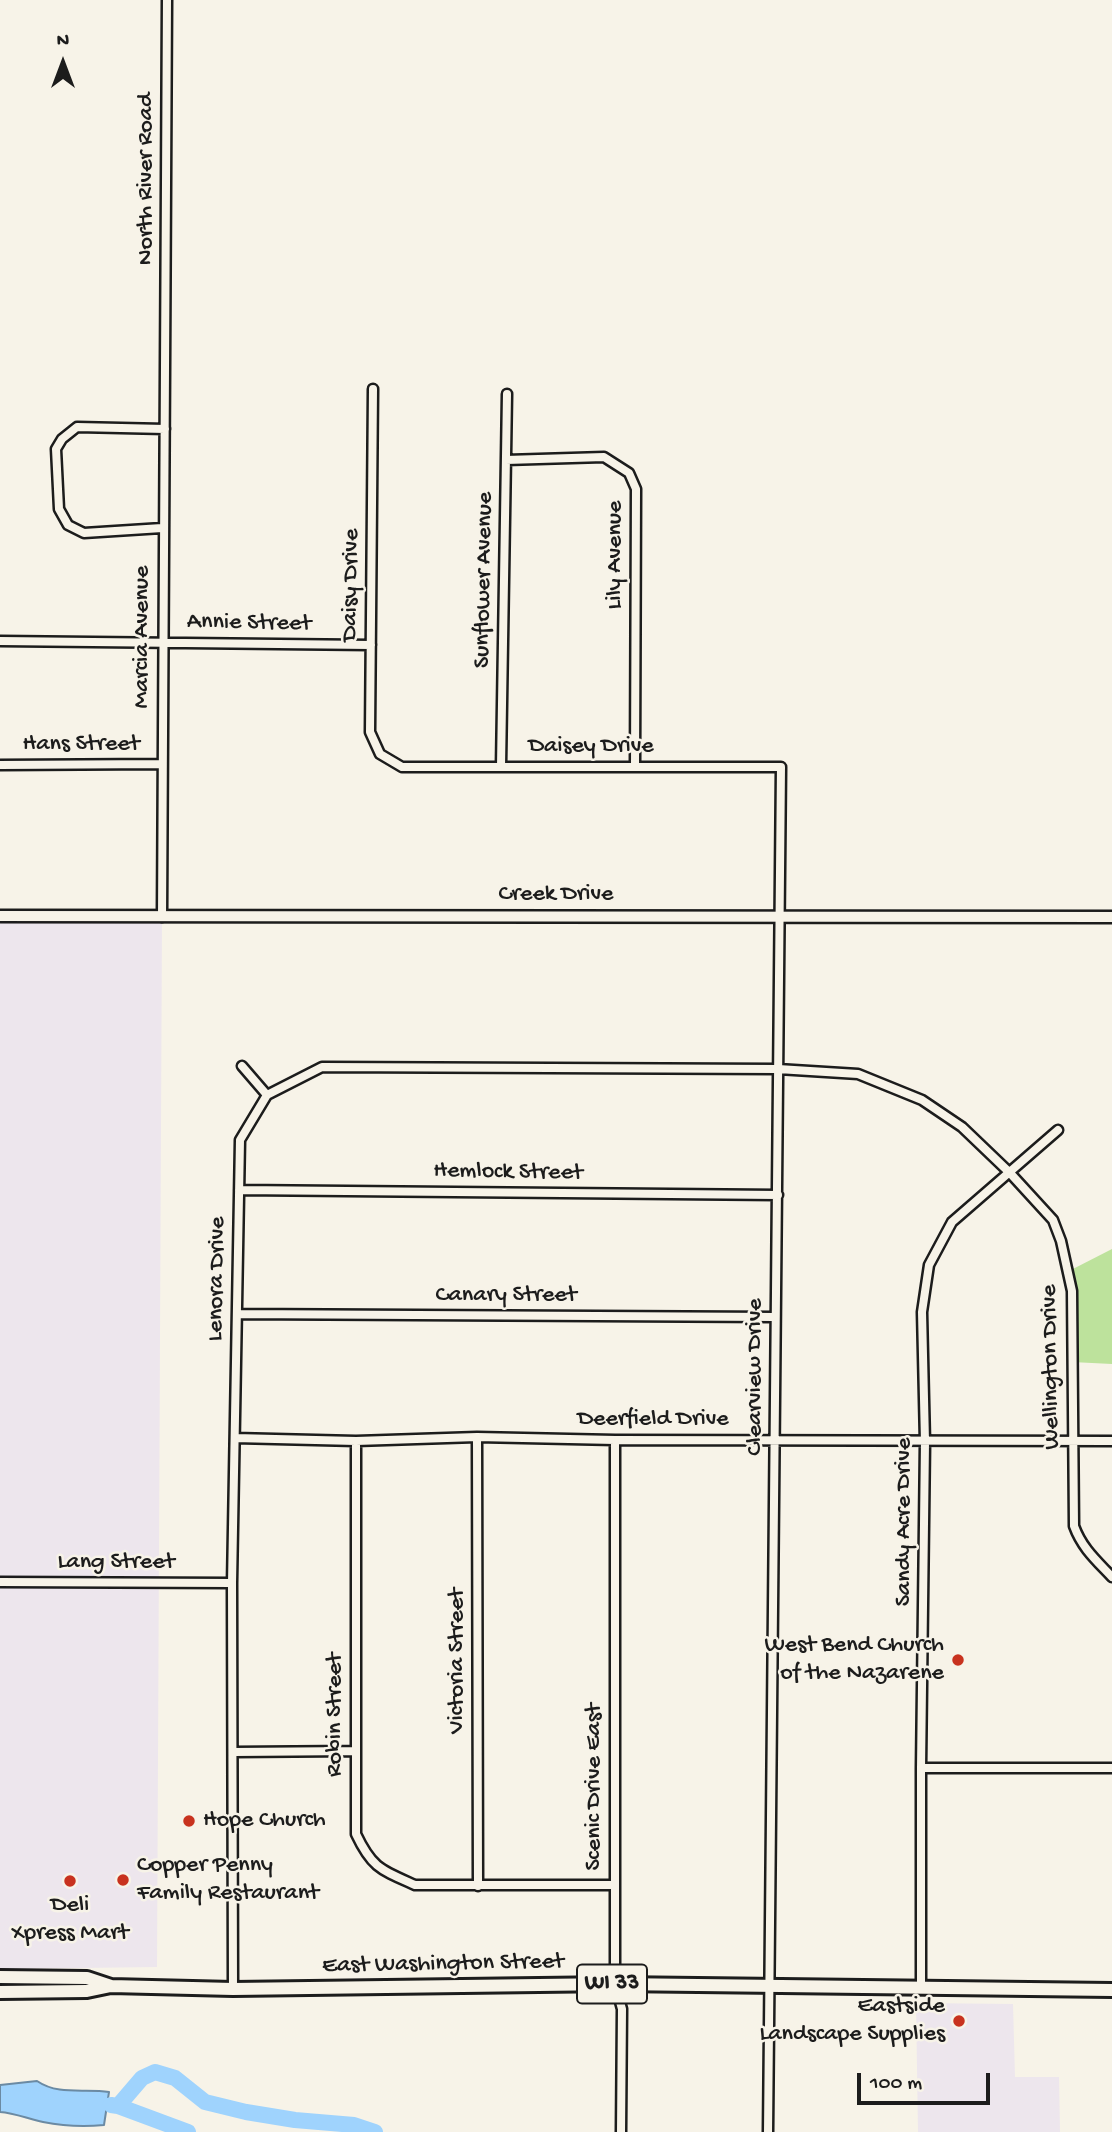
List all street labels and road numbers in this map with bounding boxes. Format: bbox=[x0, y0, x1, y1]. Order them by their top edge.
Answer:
street label: North River Road bbox=[133, 93, 161, 265]
street label: Sunflower Avenue bbox=[469, 492, 501, 668]
street label: Lily Avenue bbox=[602, 501, 630, 609]
street label: Daisy Drive bbox=[337, 528, 367, 642]
street label: Marcia Avenue bbox=[129, 565, 157, 709]
street label: Annie Street bbox=[187, 609, 311, 639]
street label: Hans Street bbox=[23, 731, 139, 759]
street label: Daisey Drive bbox=[528, 733, 654, 761]
street label: Creek Drive bbox=[499, 881, 613, 909]
street label: Hemlock Street bbox=[433, 1157, 583, 1189]
street label: Lenora Drive bbox=[203, 1216, 233, 1342]
street label: Canary Street bbox=[435, 1282, 577, 1310]
street label: Wellington Drive bbox=[1036, 1284, 1068, 1450]
street label: Clearview Drive bbox=[742, 1298, 770, 1456]
street label: Deerfield Drive bbox=[577, 1406, 729, 1434]
street label: Sandy Acre Drive bbox=[891, 1438, 919, 1606]
street label: Lang Street bbox=[58, 1549, 174, 1577]
street label: Victoria Street bbox=[444, 1588, 472, 1734]
street label: Robin Street bbox=[322, 1653, 350, 1777]
street label: Scenic Drive East bbox=[581, 1703, 609, 1871]
street label: East Washington Street bbox=[322, 1948, 564, 1982]
road number: WI 33 bbox=[577, 1965, 647, 2004]

